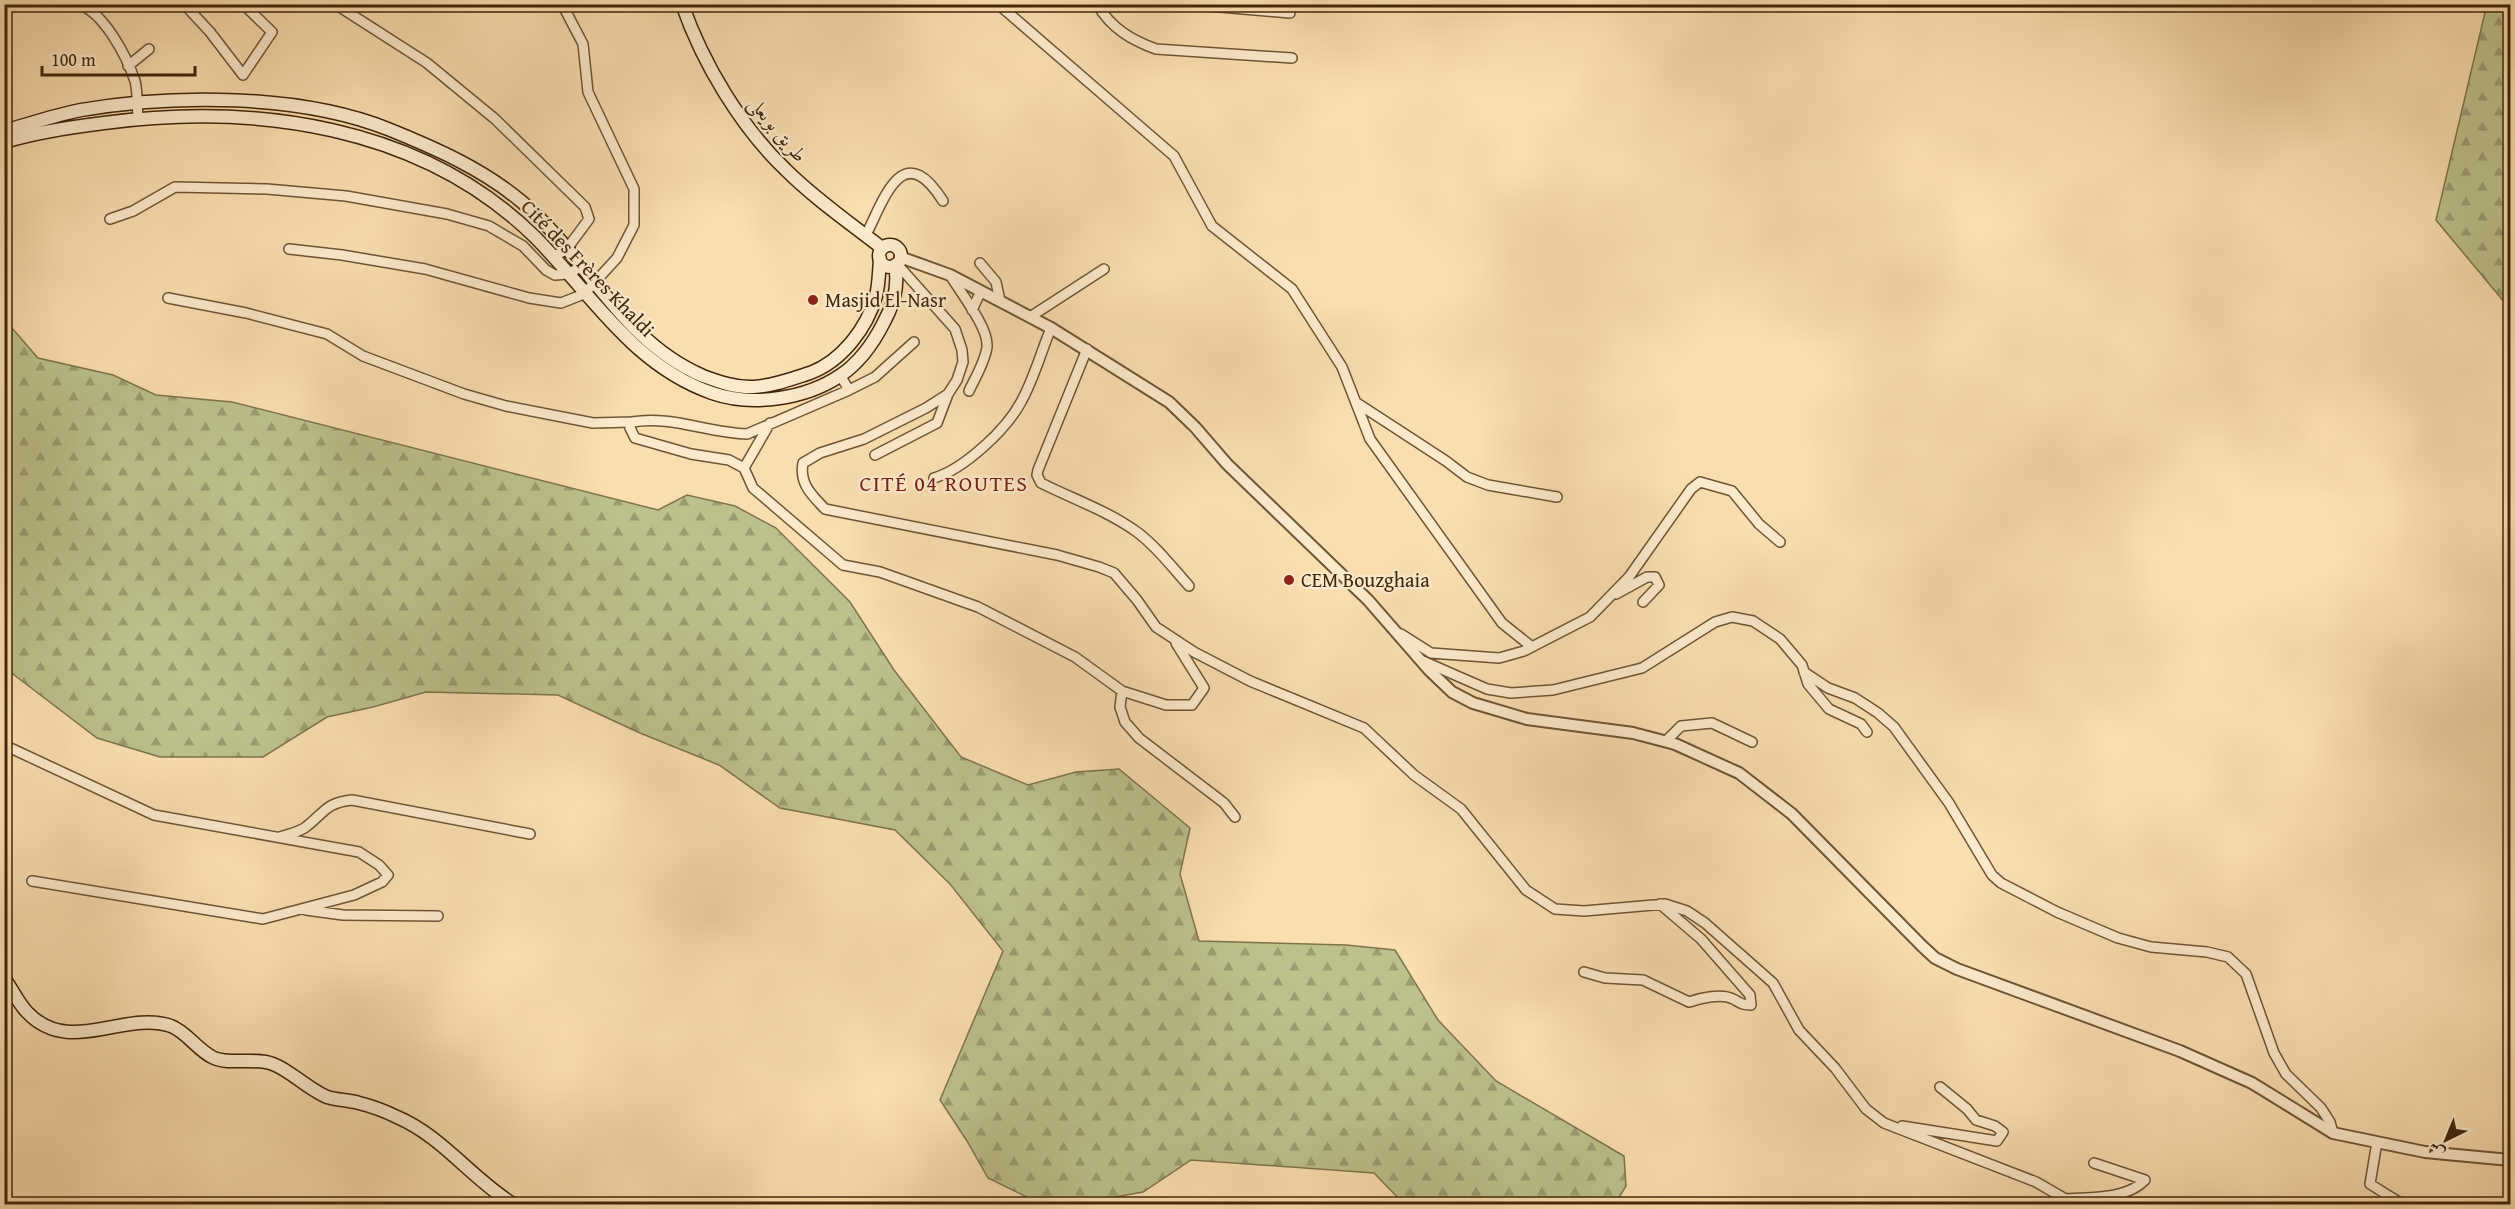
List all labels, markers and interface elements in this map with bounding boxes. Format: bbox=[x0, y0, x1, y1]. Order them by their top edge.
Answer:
scale bar bbox=[42, 39, 195, 77]
text: 100 m bbox=[51, 46, 96, 73]
street label: طريق بويعلى bbox=[741, 89, 815, 169]
street label: Cité des Frères Khaldi bbox=[515, 192, 662, 343]
place label: Masjid El-Nasr bbox=[825, 285, 946, 314]
marker: Masjid El-Nasr bbox=[806, 293, 820, 307]
district label: CITÉ 04 ROUTES bbox=[860, 467, 1028, 499]
place label: CEM Bouzghaia bbox=[1301, 565, 1430, 594]
marker: CEM Bouzghaia bbox=[1282, 573, 1296, 587]
north arrow bbox=[2416, 1110, 2476, 1170]
text: ش bbox=[2422, 1137, 2450, 1165]

